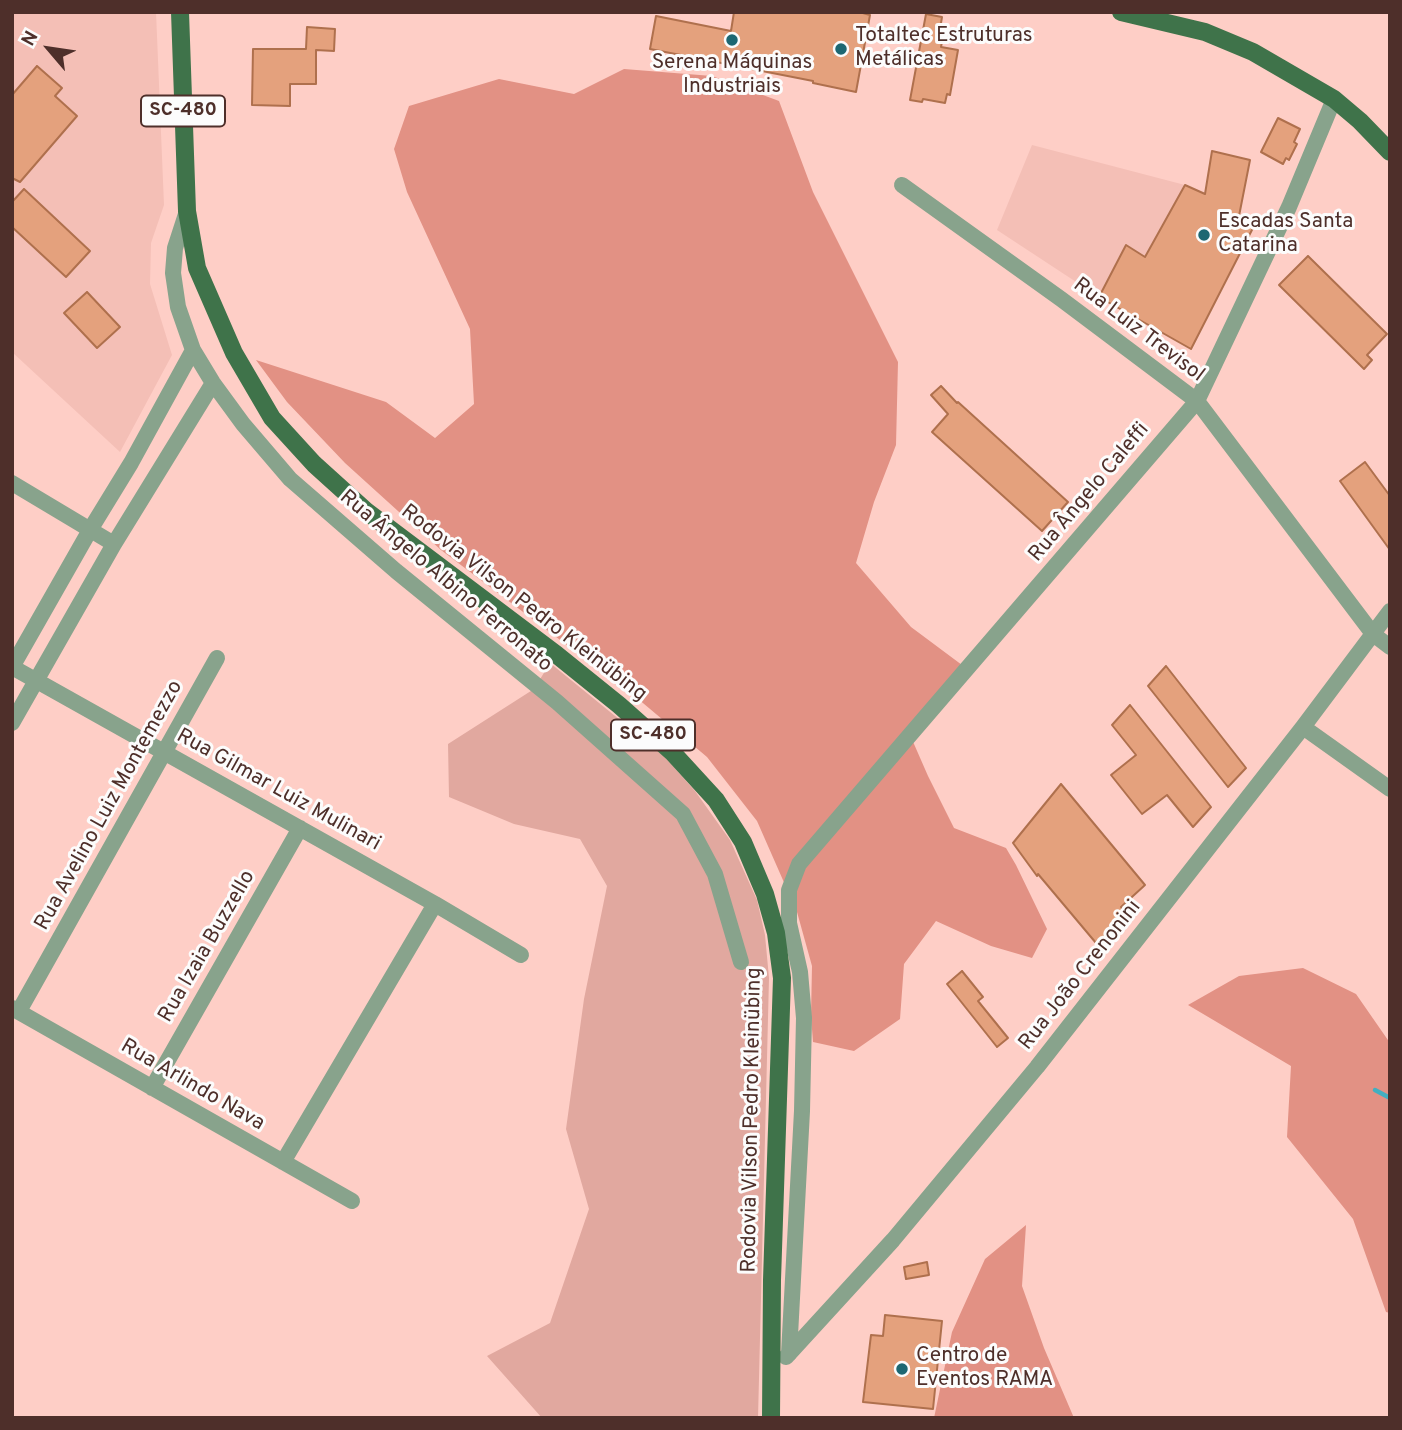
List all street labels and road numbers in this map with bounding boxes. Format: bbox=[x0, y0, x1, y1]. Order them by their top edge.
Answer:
road number: SC-480 bbox=[141, 96, 225, 127]
street label: Rua Luiz Trevisol bbox=[1067, 273, 1209, 389]
street label: Rua Ângelo Caleffi bbox=[1024, 418, 1156, 568]
street label: Rua Ângelo Albino Ferronato bbox=[334, 486, 556, 678]
street label: Rodovia Vilson Pedro Kleinübing bbox=[395, 500, 651, 708]
street label: Rua Avelino Luiz Montemezzo bbox=[31, 677, 189, 935]
road number: SC-480 bbox=[611, 720, 695, 750]
street label: Rua Gilmar Luiz Mulinari bbox=[171, 724, 385, 858]
street label: Rua Izaia Buzzello bbox=[154, 867, 262, 1027]
street label: Rua João Crenonini bbox=[1015, 896, 1147, 1056]
street label: Rodovia Vilson Pedro Kleinübing bbox=[738, 967, 768, 1273]
street label: Rua Arlindo Nava bbox=[116, 1035, 268, 1137]

